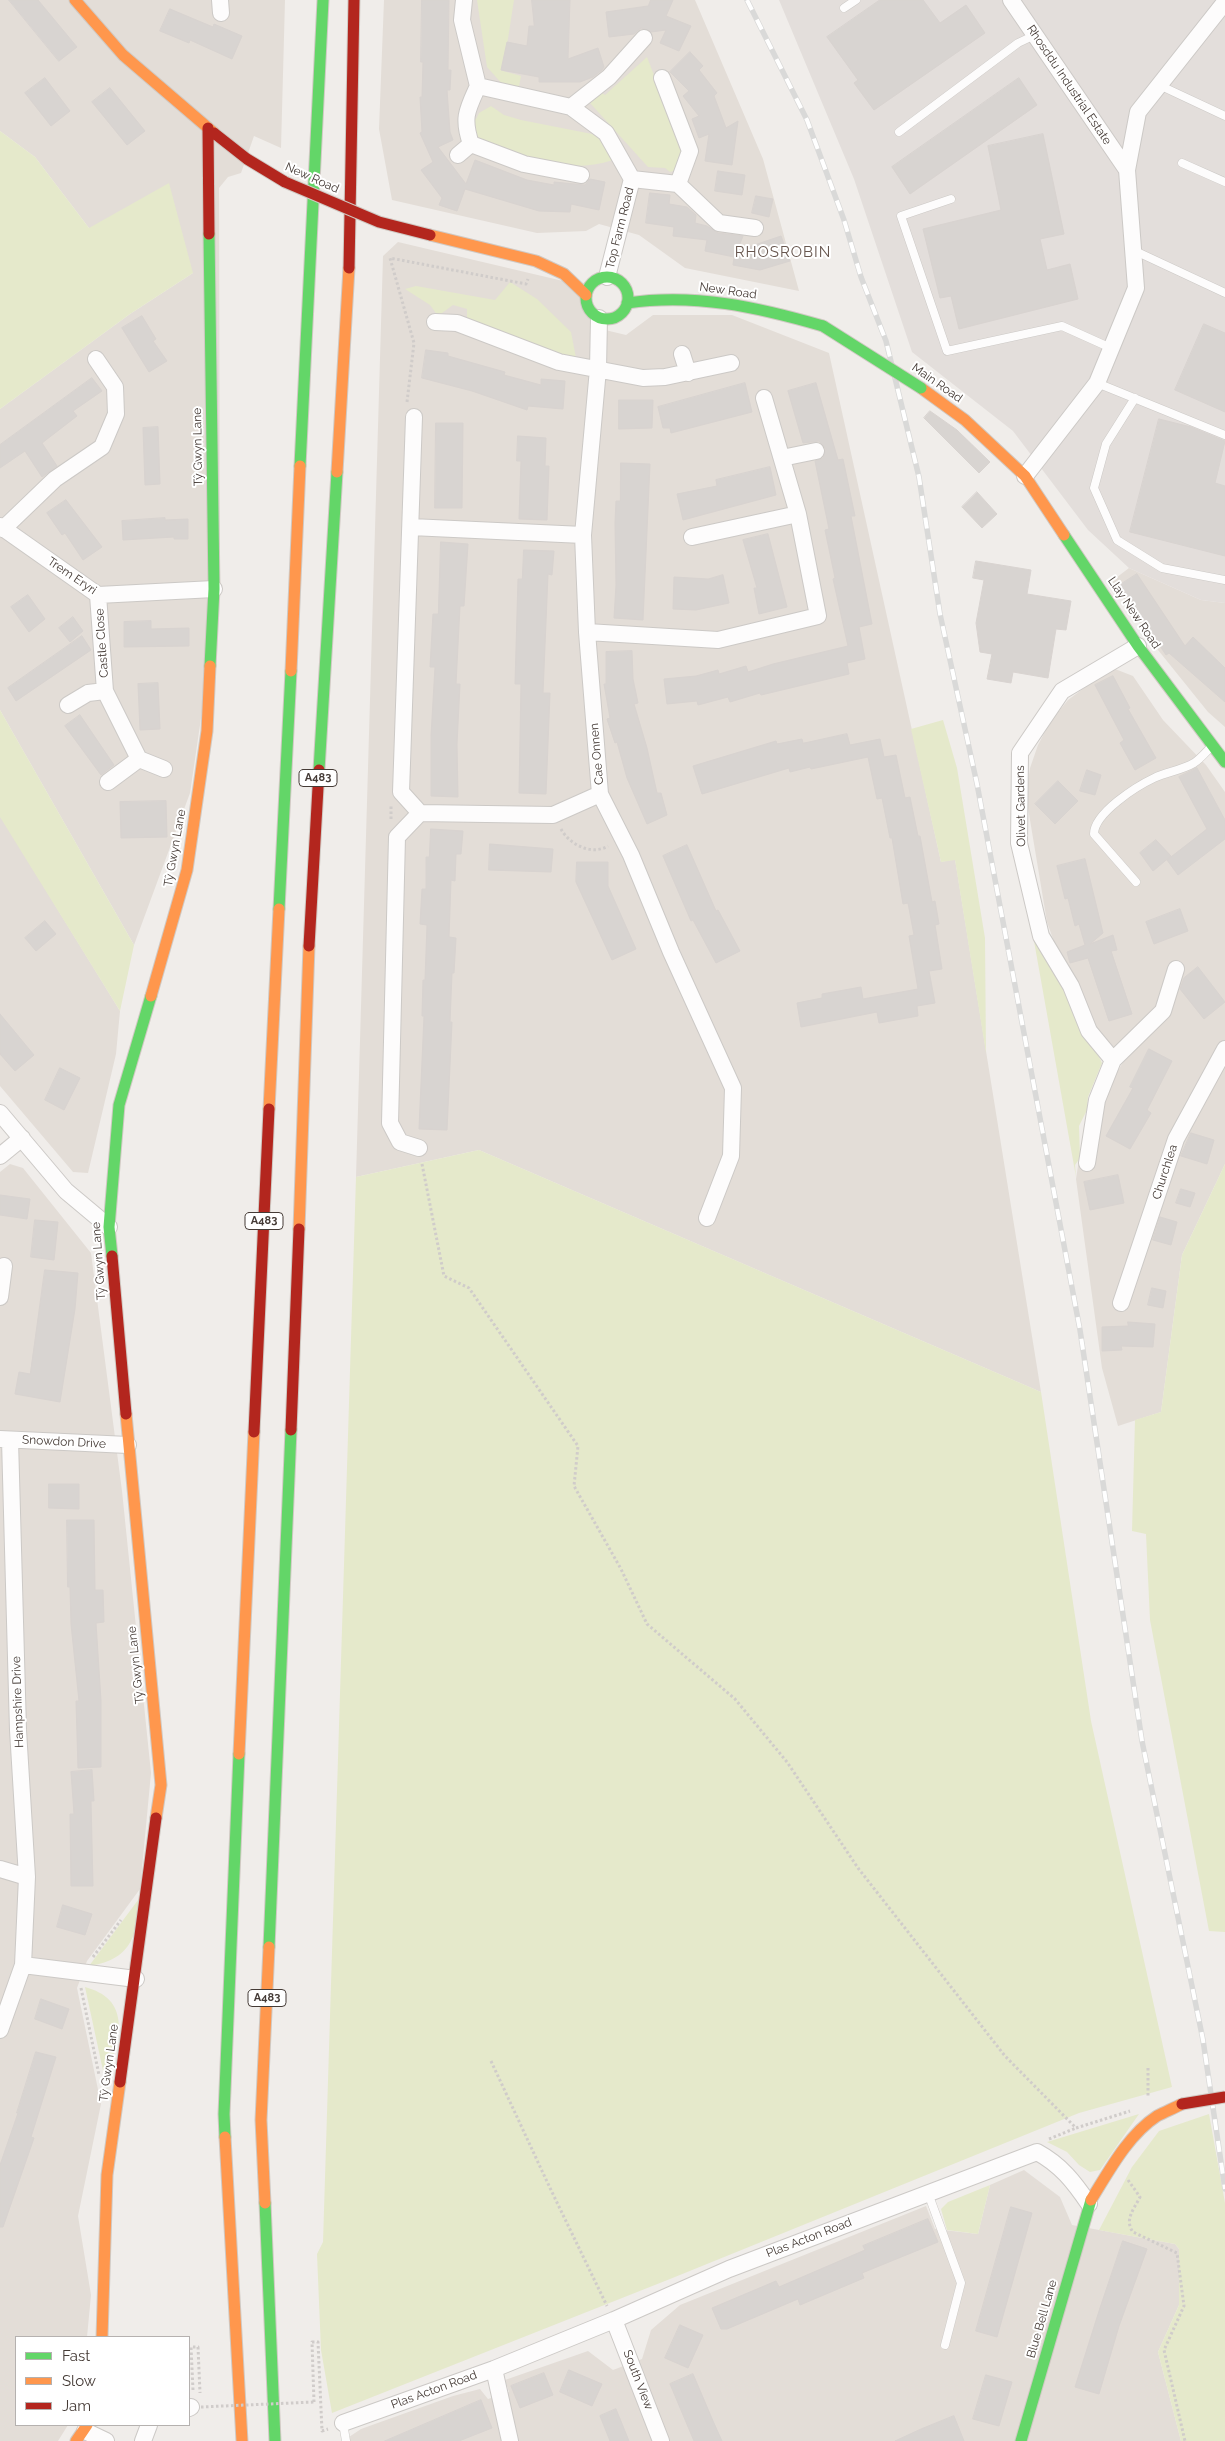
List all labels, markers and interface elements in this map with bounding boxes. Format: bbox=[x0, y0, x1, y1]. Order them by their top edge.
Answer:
street label: Rhosddu Industrial Estate bbox=[1023, 22, 1115, 148]
street label: New Road bbox=[283, 160, 341, 196]
street label: Top Farm Road bbox=[603, 186, 637, 270]
district label: RHOSROBIN bbox=[734, 243, 832, 261]
street label: New Road bbox=[698, 280, 758, 302]
street label: Main Road bbox=[909, 360, 965, 406]
street label: Tŷ Gwyn Lane bbox=[190, 408, 206, 486]
street label: Trem Eryri bbox=[45, 554, 99, 598]
street label: Llay New Road bbox=[1105, 574, 1163, 652]
street label: Castle Close bbox=[92, 608, 112, 678]
street label: Cae Onnen bbox=[587, 723, 607, 785]
street label: Olivet Gardens bbox=[1013, 765, 1029, 847]
road number: A483 bbox=[299, 770, 337, 786]
street label: Tŷ Gwyn Lane bbox=[161, 808, 189, 888]
street label: Churchlea bbox=[1149, 1143, 1181, 1201]
road number: A483 bbox=[245, 1212, 283, 1230]
street label: Tŷ Gwyn Lane bbox=[89, 1221, 109, 1301]
street label: Snowdon Drive bbox=[22, 1433, 106, 1451]
street label: Tŷ Gwyn Lane bbox=[125, 1625, 147, 1705]
street label: Hampshire Drive bbox=[9, 1656, 27, 1748]
road number: A483 bbox=[248, 1990, 286, 2006]
street label: Tŷ Gwyn Lane bbox=[96, 2023, 122, 2103]
street label: Plas Acton Road bbox=[764, 2215, 854, 2261]
street label: Blue Bell Lane bbox=[1024, 2278, 1060, 2360]
legend bbox=[15, 2336, 190, 2426]
text: Fast bbox=[62, 2347, 90, 2365]
street label: South View bbox=[620, 2348, 656, 2412]
street label: Plas Acton Road bbox=[389, 2368, 479, 2412]
text: Slow bbox=[62, 2372, 96, 2390]
text: Jam bbox=[62, 2397, 91, 2415]

